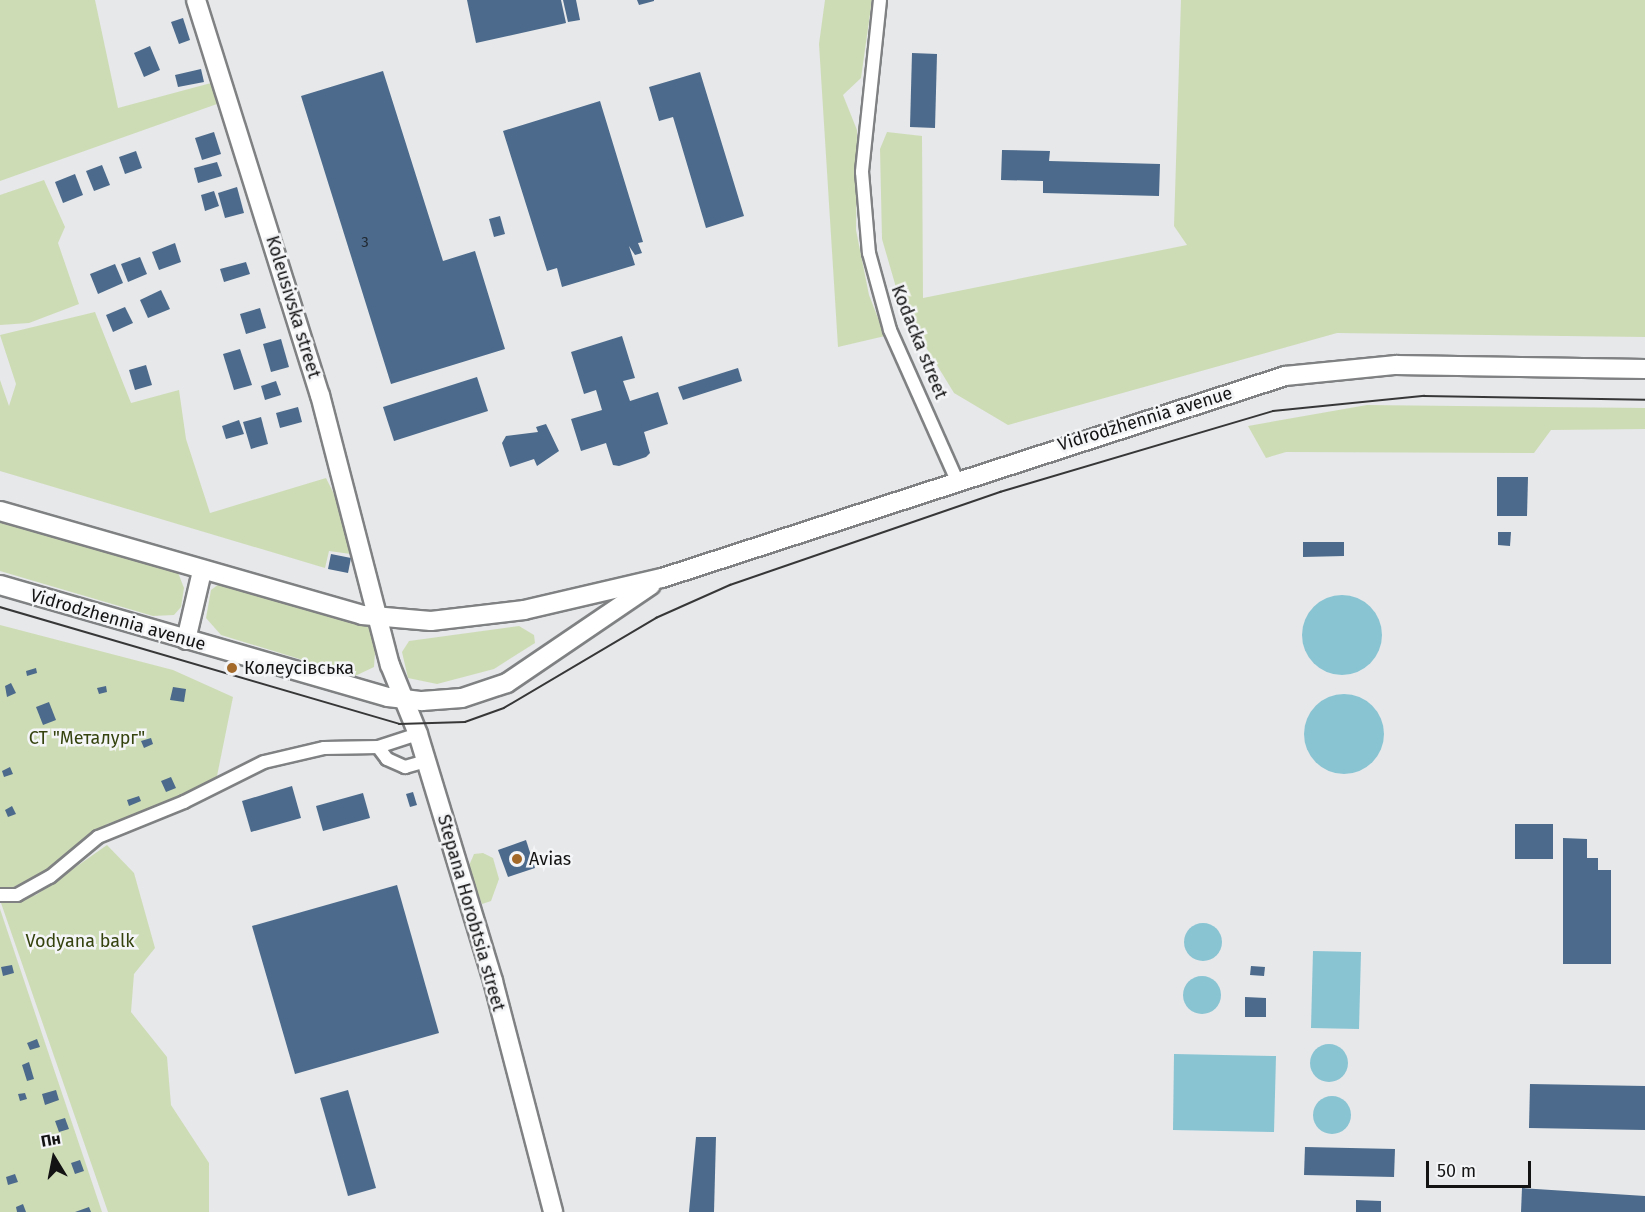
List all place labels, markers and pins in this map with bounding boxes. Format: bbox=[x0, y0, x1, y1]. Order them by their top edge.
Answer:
place label: Колеусівська bbox=[244, 657, 354, 679]
marker: Колеусівська bbox=[225, 661, 239, 675]
place label: Avias bbox=[529, 848, 571, 870]
marker: Avias bbox=[510, 852, 524, 866]

